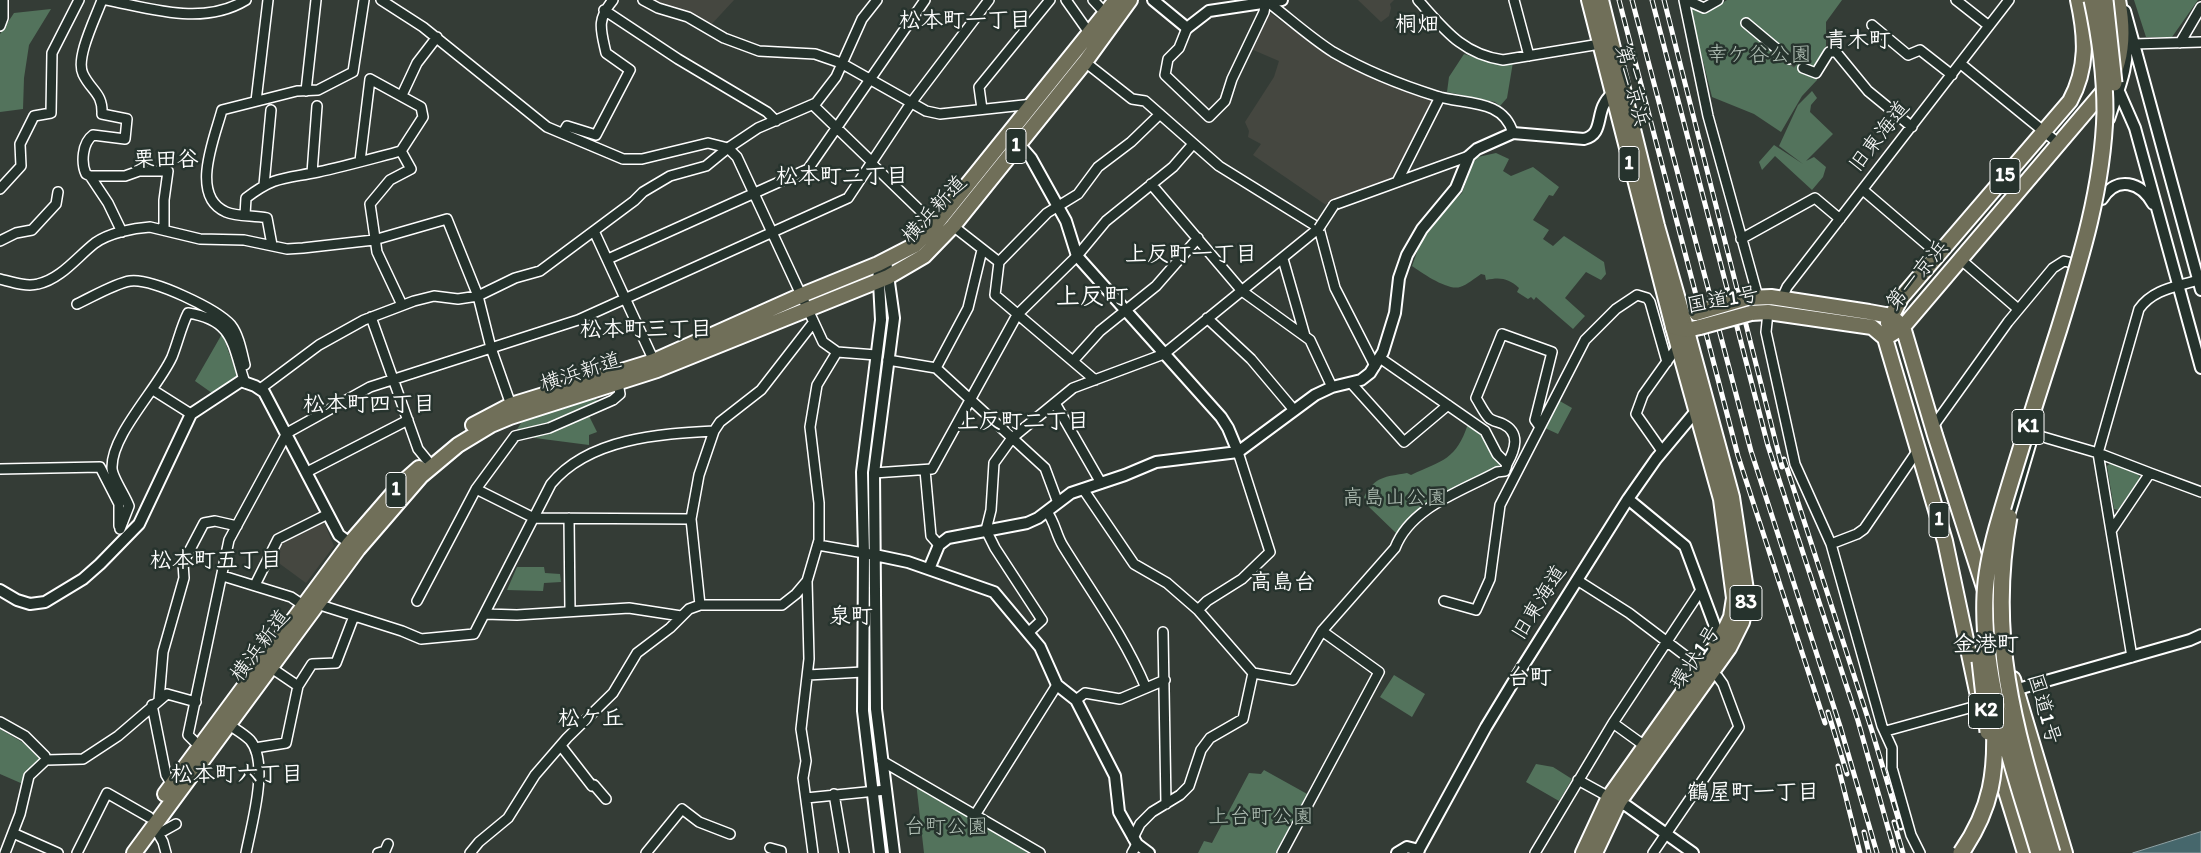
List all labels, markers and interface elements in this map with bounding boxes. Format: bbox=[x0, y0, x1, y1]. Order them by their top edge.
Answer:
district label: 松本町一丁目 bbox=[899, 8, 1031, 34]
district label: 桐畑 bbox=[1395, 12, 1439, 38]
district label: 青木町 bbox=[1825, 28, 1891, 54]
street label: 第二京浜 bbox=[1609, 42, 1653, 130]
park label: 幸ケ谷公園 bbox=[1707, 43, 1811, 69]
street label: 旧東海道 bbox=[1844, 96, 1916, 178]
road number: 1 bbox=[1006, 128, 1026, 164]
road number: 1 bbox=[1619, 146, 1639, 182]
district label: 栗田谷 bbox=[133, 147, 199, 173]
road number: 15 bbox=[1990, 158, 2020, 194]
district label: 松本町二丁目 bbox=[776, 164, 908, 190]
street label: 横浜新道 bbox=[897, 171, 973, 249]
street label: 第一京浜 bbox=[1881, 236, 1955, 316]
district label: 上反町一丁目 bbox=[1125, 242, 1257, 268]
street label: 国道1号 bbox=[1685, 282, 1761, 320]
district label: 上反町 bbox=[1056, 284, 1128, 312]
district label: 松本町三丁目 bbox=[580, 317, 712, 343]
street label: 横浜新道 bbox=[537, 348, 625, 398]
district label: 松本町四丁目 bbox=[303, 392, 435, 418]
district label: 上反町二丁目 bbox=[957, 409, 1089, 435]
road number: K1 bbox=[2012, 410, 2044, 444]
road number: 1 bbox=[386, 472, 406, 508]
park label: 高島山公園 bbox=[1343, 486, 1447, 512]
road number: 1 bbox=[1929, 502, 1949, 538]
district label: 松本町五丁目 bbox=[150, 548, 282, 574]
street label: 旧東海道 bbox=[1507, 561, 1573, 645]
district label: 高島台 bbox=[1250, 570, 1316, 596]
road number: 83 bbox=[1730, 586, 1762, 620]
district label: 泉町 bbox=[829, 604, 873, 630]
street label: 横浜新道 bbox=[226, 605, 296, 687]
street label: 環状1号 bbox=[1665, 621, 1727, 695]
district label: 金港町 bbox=[1953, 632, 2019, 658]
district label: 台町 bbox=[1508, 665, 1552, 691]
street label: 国道1号 bbox=[2021, 671, 2065, 747]
road number: K2 bbox=[1968, 694, 2004, 728]
district label: 松ケ丘 bbox=[558, 706, 624, 732]
district label: 松本町六丁目 bbox=[171, 762, 303, 788]
district label: 鶴屋町一丁目 bbox=[1687, 780, 1819, 806]
park label: 上台町公園 bbox=[1209, 805, 1313, 831]
park label: 台町公園 bbox=[904, 815, 988, 841]

